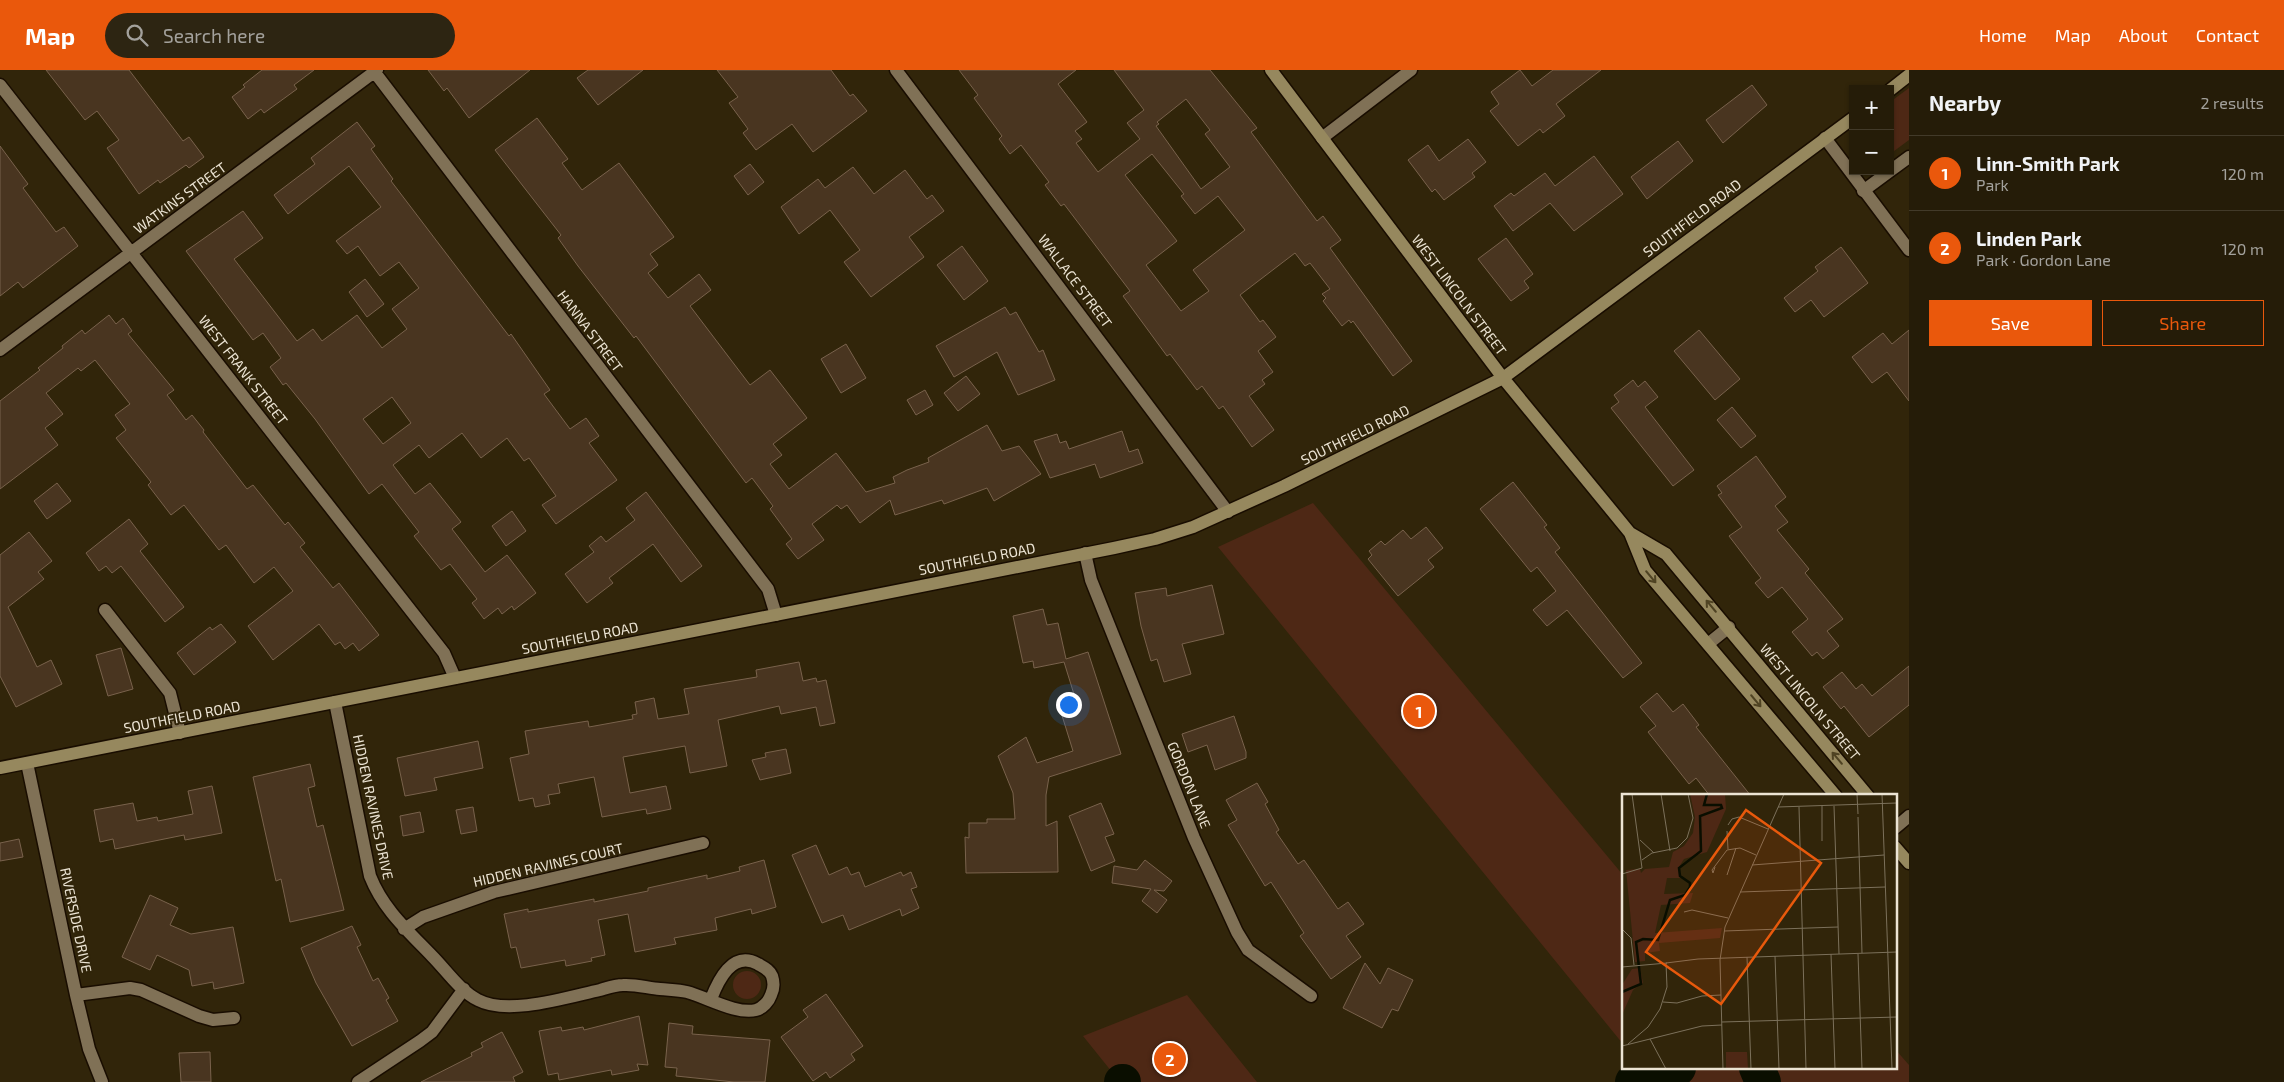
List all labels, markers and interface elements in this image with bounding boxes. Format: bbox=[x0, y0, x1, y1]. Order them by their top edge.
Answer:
search box bbox=[105, 13, 455, 58]
text: Map bbox=[25, 21, 75, 50]
icon: search bbox=[123, 21, 151, 49]
text: Search here bbox=[163, 24, 265, 47]
text: Home bbox=[1979, 24, 2027, 46]
text: Map bbox=[2055, 24, 2091, 46]
text: About bbox=[2119, 24, 2168, 46]
text: Contact bbox=[2196, 24, 2259, 46]
map controls bbox=[1849, 85, 1894, 175]
button: + bbox=[1849, 85, 1894, 130]
text: Nearby bbox=[1929, 90, 2001, 115]
text: 2 results bbox=[2201, 93, 2264, 112]
button: − bbox=[1849, 130, 1894, 175]
text: Linn-Smith Park bbox=[1976, 152, 2120, 175]
street label: WATKINS STREET bbox=[130, 158, 229, 237]
text: 1 bbox=[1942, 164, 1948, 183]
text: 120 m bbox=[2221, 164, 2264, 183]
street label: SOUTHFIELD ROAD bbox=[1639, 175, 1744, 260]
text: Park bbox=[1976, 175, 2009, 194]
text: Linden Park bbox=[1976, 227, 2082, 250]
street label: WALLACE STREET bbox=[1035, 231, 1116, 331]
street label: WEST LINCOLN STREET bbox=[1409, 231, 1510, 358]
text: 2 bbox=[1940, 239, 1950, 258]
text: 120 m bbox=[2221, 239, 2264, 258]
text: Park · Gordon Lane bbox=[1976, 250, 2111, 269]
street label: HANNA STREET bbox=[554, 287, 627, 375]
button: Save bbox=[1929, 300, 2092, 346]
button: Share bbox=[2102, 300, 2264, 346]
street label: WEST FRANK STREET bbox=[195, 312, 291, 428]
street label: SOUTHFIELD ROAD bbox=[1298, 401, 1412, 468]
street label: SOUTHFIELD ROAD bbox=[917, 539, 1037, 578]
one-way arrow bbox=[1645, 570, 1657, 583]
one-way arrow bbox=[1705, 600, 1717, 613]
street label: SOUTHFIELD ROAD bbox=[520, 618, 640, 657]
street label: WEST LINCOLN STREET bbox=[1757, 640, 1864, 763]
your location bbox=[1056, 692, 1082, 718]
pin: 1 bbox=[1403, 692, 1435, 730]
one-way arrow bbox=[1750, 694, 1762, 707]
street label: SOUTHFIELD ROAD bbox=[122, 697, 242, 736]
street label: HIDDEN RAVINES DRIVE bbox=[350, 733, 397, 881]
street label: GORDON LANE bbox=[1164, 739, 1215, 831]
one-way arrow bbox=[1832, 751, 1843, 764]
inset map bbox=[1622, 794, 1896, 1070]
street label: HIDDEN RAVINES COURT bbox=[471, 839, 625, 890]
street label: RIVERSIDE DRIVE bbox=[57, 866, 96, 974]
pin: 2 bbox=[1154, 1040, 1186, 1078]

